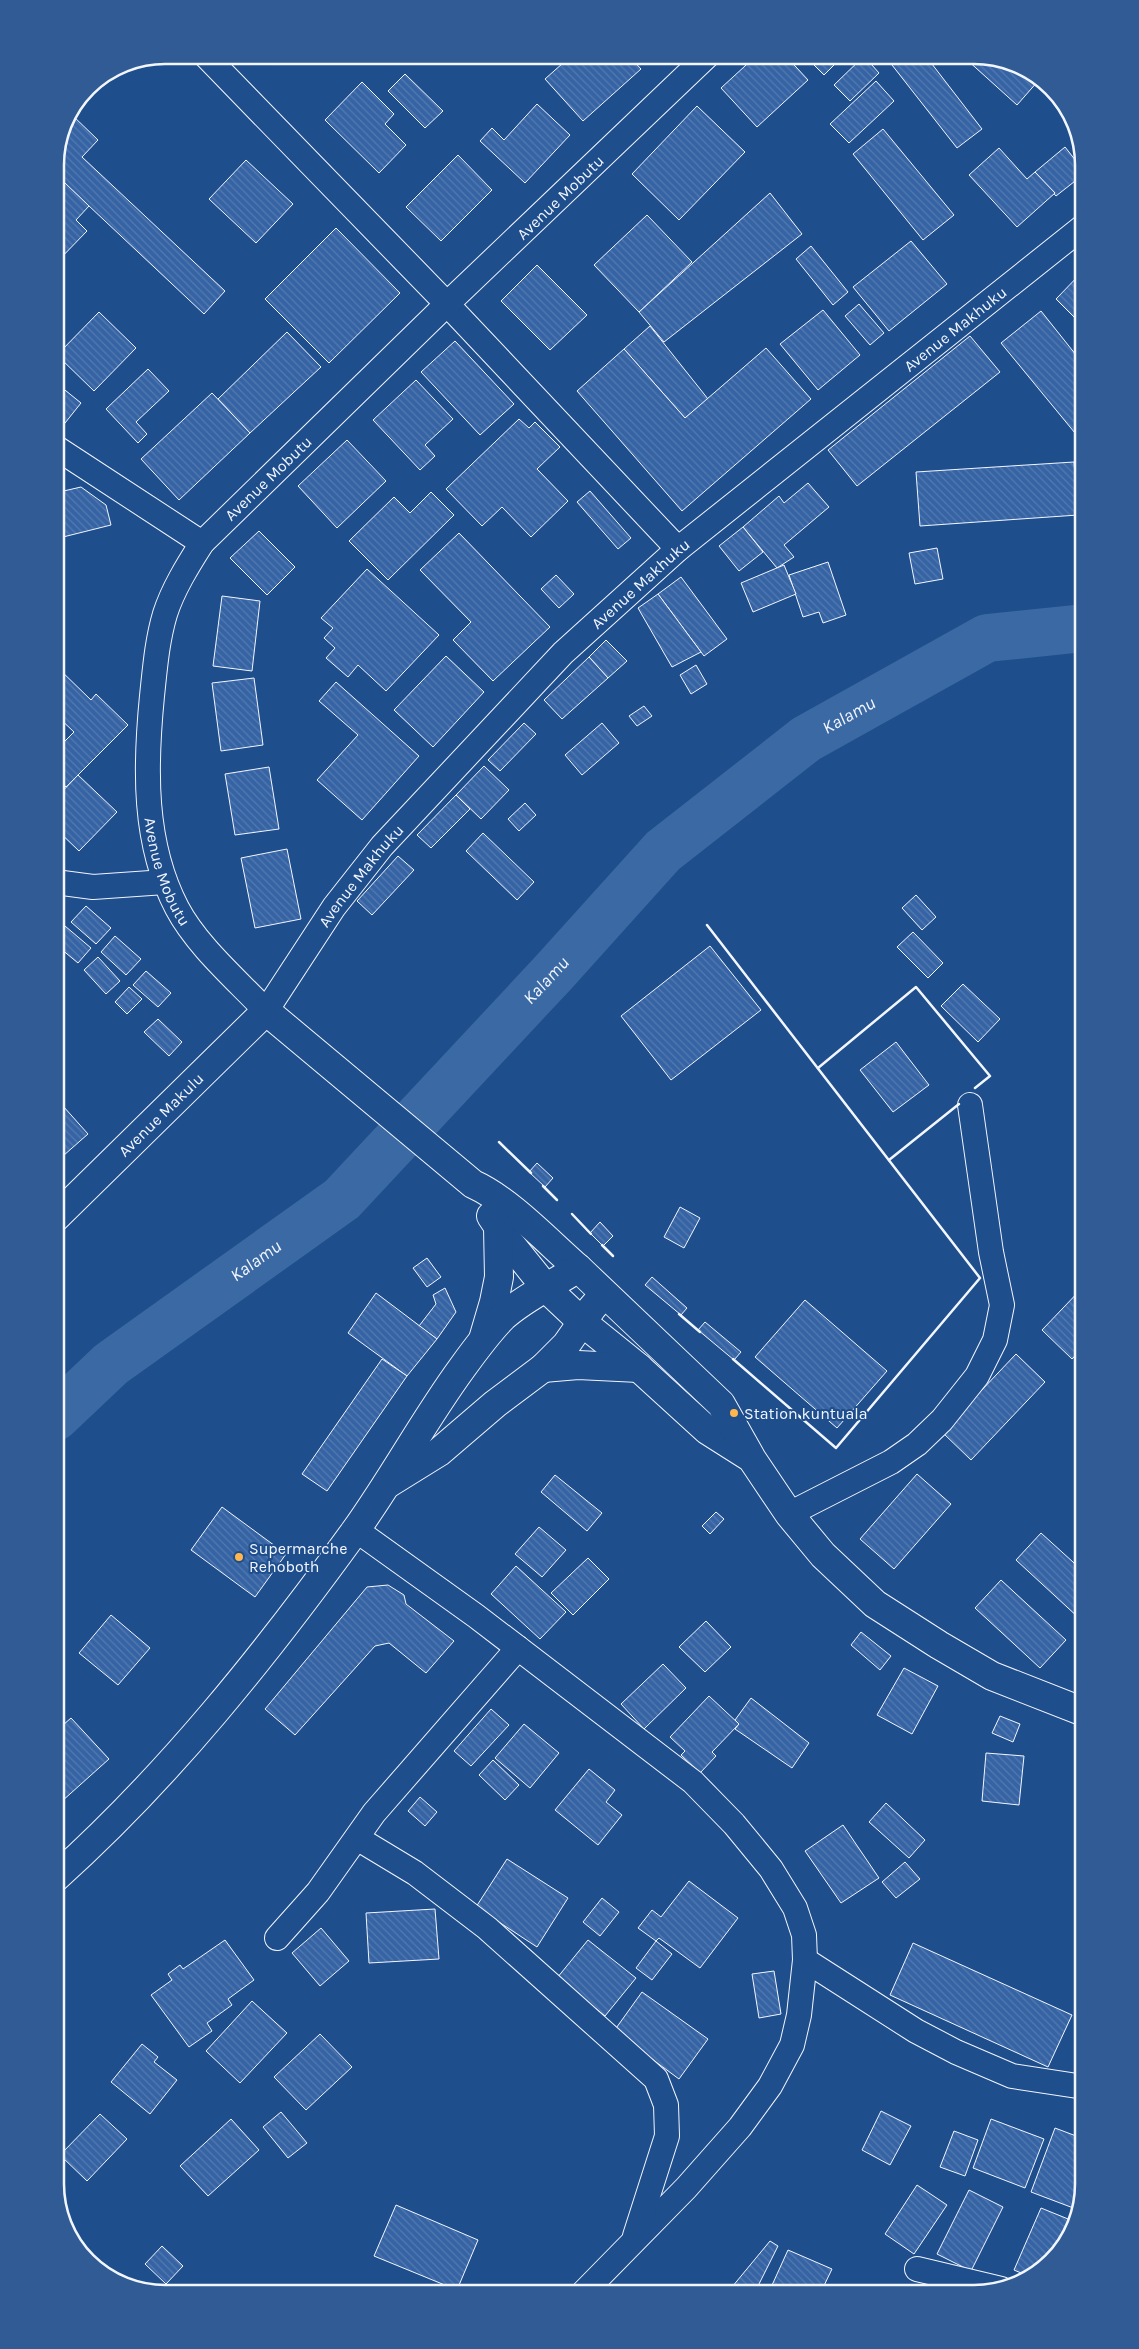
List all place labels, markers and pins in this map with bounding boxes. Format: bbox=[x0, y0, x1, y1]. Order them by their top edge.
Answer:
place label: Station kuntuala bbox=[744, 1404, 868, 1423]
marker: Station kuntuala bbox=[728, 1407, 740, 1419]
place label: Supermarche Rehoboth bbox=[249, 1539, 347, 1576]
marker: Supermarche Rehoboth bbox=[233, 1551, 245, 1563]

